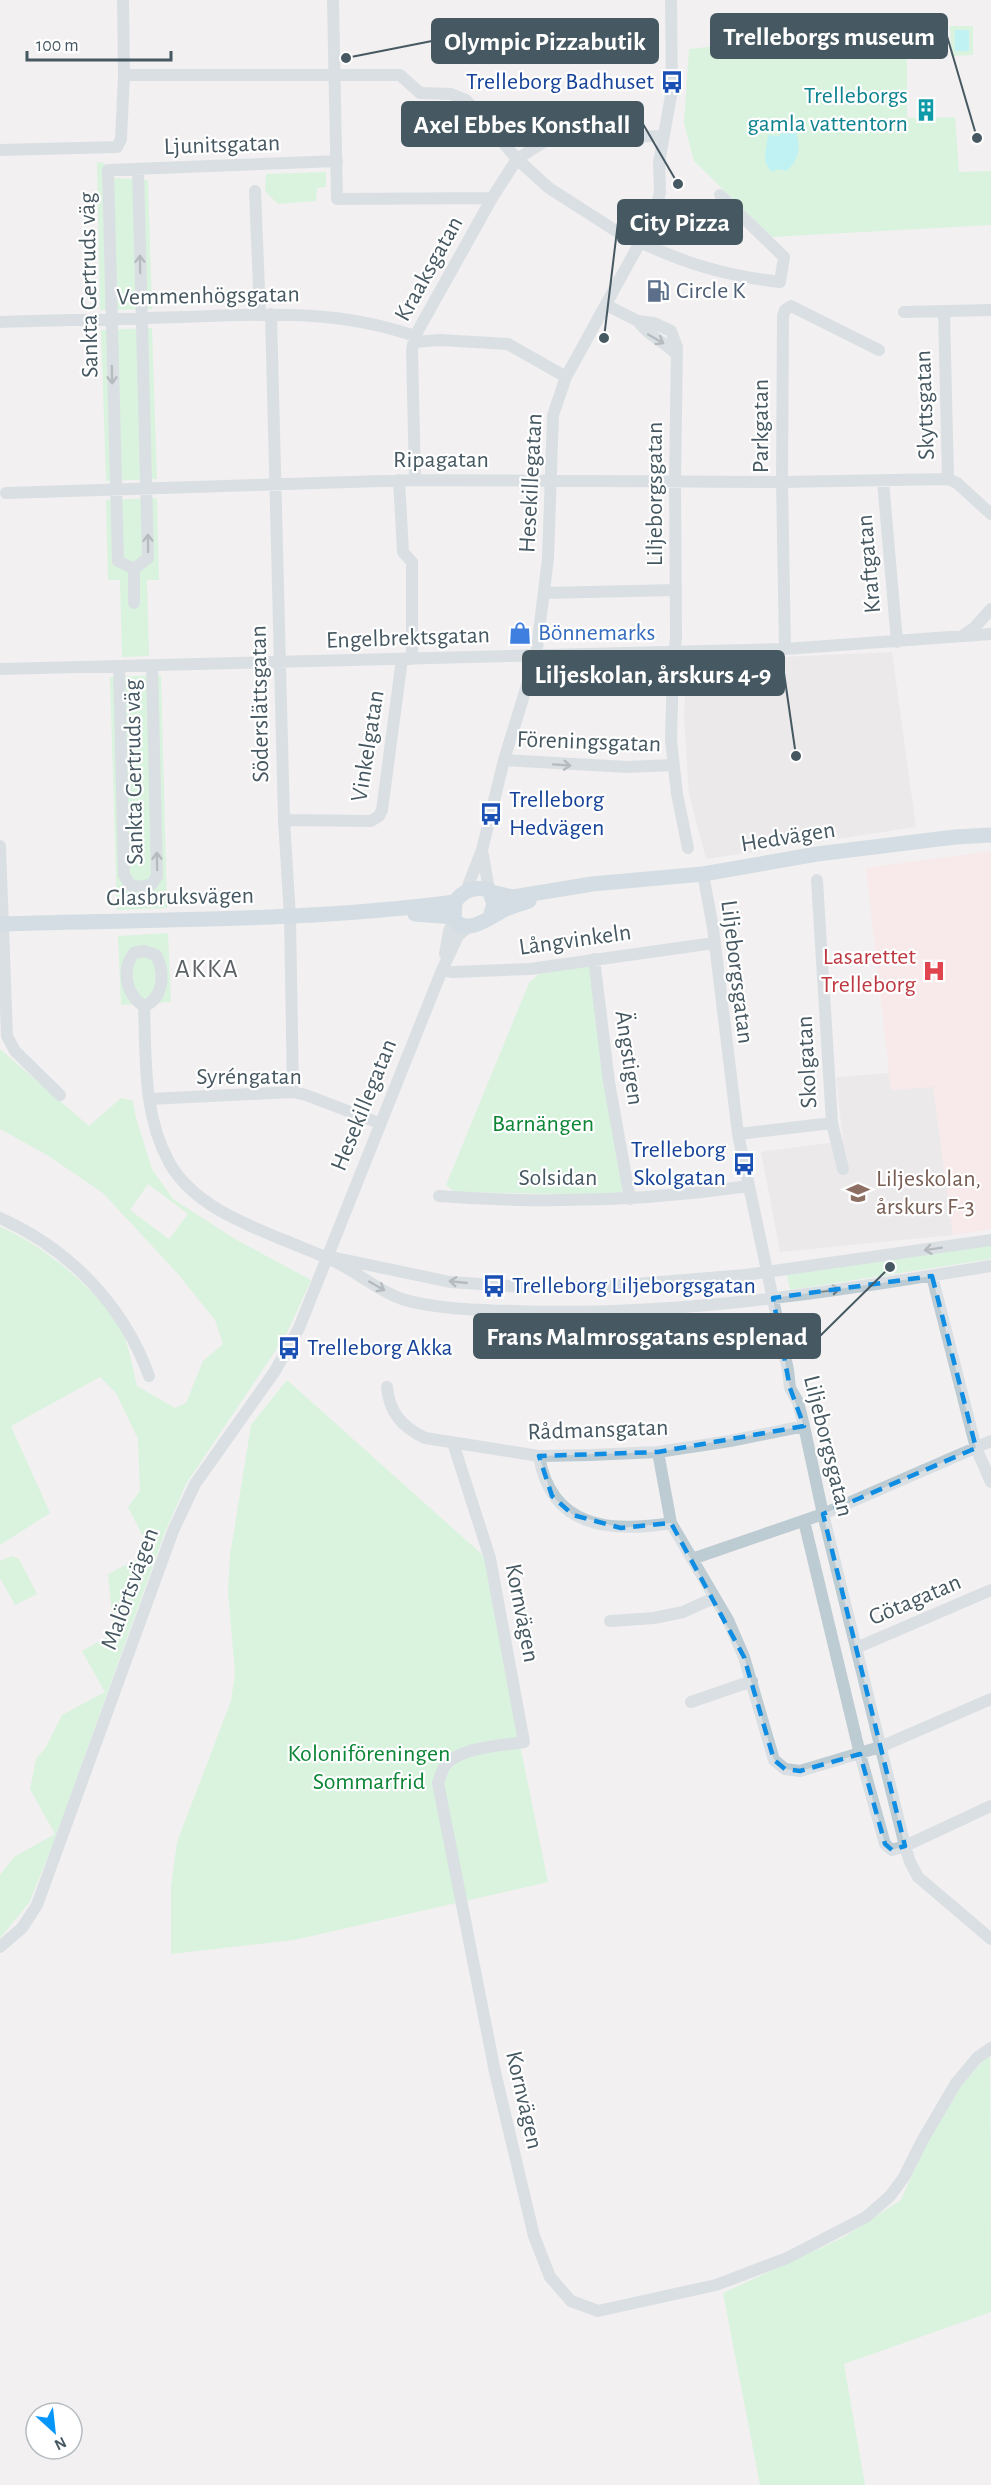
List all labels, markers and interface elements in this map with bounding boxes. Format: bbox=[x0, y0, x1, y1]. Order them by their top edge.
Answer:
callout: Trelleborgs museum bbox=[711, 14, 947, 58]
callout: Olympic Pizzabutik bbox=[432, 19, 658, 63]
scale bar bbox=[27, 24, 171, 62]
text: Trelleborgs museum bbox=[723, 24, 935, 50]
text: Olympic Pizzabutik bbox=[444, 29, 646, 55]
text: 100 m bbox=[36, 37, 79, 55]
bus stop icon: Trelleborg Badhuset bbox=[659, 69, 685, 95]
place label: Trelleborg Badhuset bbox=[466, 70, 654, 94]
place label: Trelleborgs gamla vattentorn bbox=[747, 84, 908, 136]
building icon: Trelleborgs gamla vattentorn bbox=[913, 97, 939, 123]
callout: Axel Ebbes Konsthall bbox=[402, 102, 643, 146]
text: Axel Ebbes Konsthall bbox=[414, 112, 630, 138]
street label: Ljunitsgatan bbox=[163, 131, 281, 159]
street label: Sankta Gertruds väg bbox=[75, 192, 103, 378]
callout: City Pizza bbox=[618, 200, 742, 244]
text: City Pizza bbox=[630, 210, 730, 236]
street label: Kraaksgatan bbox=[390, 213, 468, 325]
one-way arrow bbox=[134, 255, 146, 275]
fuel station icon: Circle K bbox=[645, 278, 671, 304]
place label: Circle K bbox=[676, 279, 746, 303]
street label: Vemmenhögsgatan bbox=[116, 282, 300, 310]
one-way arrow bbox=[647, 333, 664, 345]
street label: Skyttsgatan bbox=[911, 350, 939, 460]
one-way arrow bbox=[106, 365, 118, 385]
street label: Parkgatan bbox=[749, 379, 773, 473]
street label: Hesekillegatan bbox=[515, 413, 547, 553]
street label: Liljeborgsgatan bbox=[643, 422, 667, 566]
street label: Ripagatan bbox=[393, 448, 489, 472]
street label: Kraftgatan bbox=[853, 514, 885, 614]
one-way arrow bbox=[142, 534, 154, 554]
shop icon: Bönnemarks bbox=[507, 620, 533, 646]
place label: Bönnemarks bbox=[538, 621, 655, 645]
street label: Engelbrektsgatan bbox=[326, 623, 490, 653]
street label: Söderslättsgatan bbox=[247, 625, 273, 783]
callout: Liljeskolan, årskurs 4-9 bbox=[523, 651, 784, 695]
text: Liljeskolan, årskurs 4-9 bbox=[535, 662, 771, 688]
street label: Sankta Gertruds väg bbox=[120, 679, 148, 865]
street label: Vinkelgatan bbox=[347, 688, 389, 804]
street label: Föreningsgatan bbox=[516, 727, 662, 757]
one-way arrow bbox=[552, 759, 572, 770]
place label: Trelleborg Hedvägen bbox=[509, 788, 605, 840]
bus stop icon: Trelleborg Hedvägen bbox=[478, 801, 504, 827]
street label: Hedvägen bbox=[739, 818, 837, 856]
one-way arrow bbox=[151, 852, 163, 872]
street label: Glasbruksvägen bbox=[106, 884, 254, 910]
street label: Liljeborgsgatan bbox=[716, 899, 758, 1045]
street label: Långvinkeln bbox=[517, 920, 633, 960]
place label: Lasarettet Trelleborg bbox=[821, 945, 916, 997]
district label: AKKA bbox=[175, 956, 239, 982]
hospital icon: Lasarettet Trelleborg bbox=[921, 958, 947, 984]
street label: Ängstigen bbox=[610, 1009, 648, 1107]
street label: Skolgatan bbox=[793, 1015, 821, 1109]
street label: Hesekillegatan bbox=[327, 1036, 401, 1174]
street label: Syréngatan bbox=[196, 1065, 302, 1089]
park label: Barnängen bbox=[492, 1112, 594, 1136]
place label: Trelleborg Skolgatan bbox=[631, 1138, 726, 1190]
bus stop icon: Trelleborg Skolgatan bbox=[731, 1151, 757, 1177]
street label: Solsidan bbox=[519, 1166, 597, 1190]
place label: Liljeskolan, årskurs F-3 bbox=[876, 1167, 981, 1219]
school or university icon: Liljeskolan, årskurs F-3 bbox=[845, 1180, 871, 1206]
one-way arrow bbox=[924, 1244, 944, 1255]
bus stop icon: Trelleborg Liljeborgsgatan bbox=[481, 1273, 507, 1299]
place label: Trelleborg Liljeborgsgatan bbox=[512, 1274, 756, 1298]
one-way arrow bbox=[449, 1276, 468, 1287]
one-way arrow bbox=[368, 1280, 385, 1292]
one-way arrow bbox=[820, 1285, 840, 1296]
callout: Frans Malmrosgatans esplenad bbox=[474, 1314, 820, 1358]
text: Frans Malmrosgatans esplenad bbox=[486, 1324, 808, 1350]
bus stop icon: Trelleborg Akka bbox=[276, 1335, 302, 1361]
place label: Trelleborg Akka bbox=[307, 1336, 453, 1360]
street label: Liljeborgsgatan bbox=[799, 1373, 857, 1519]
street label: Rådmansgatan bbox=[527, 1416, 669, 1444]
street label: Malörtsvägen bbox=[97, 1525, 163, 1653]
street label: Kornvägen bbox=[501, 1562, 543, 1664]
street label: Götagatan bbox=[865, 1570, 965, 1630]
park label: Koloniföreningen Sommarfrid bbox=[288, 1742, 450, 1794]
street label: Kornvägen bbox=[501, 2049, 547, 2151]
north arrow bbox=[24, 2401, 84, 2461]
text: N bbox=[52, 2434, 69, 2453]

